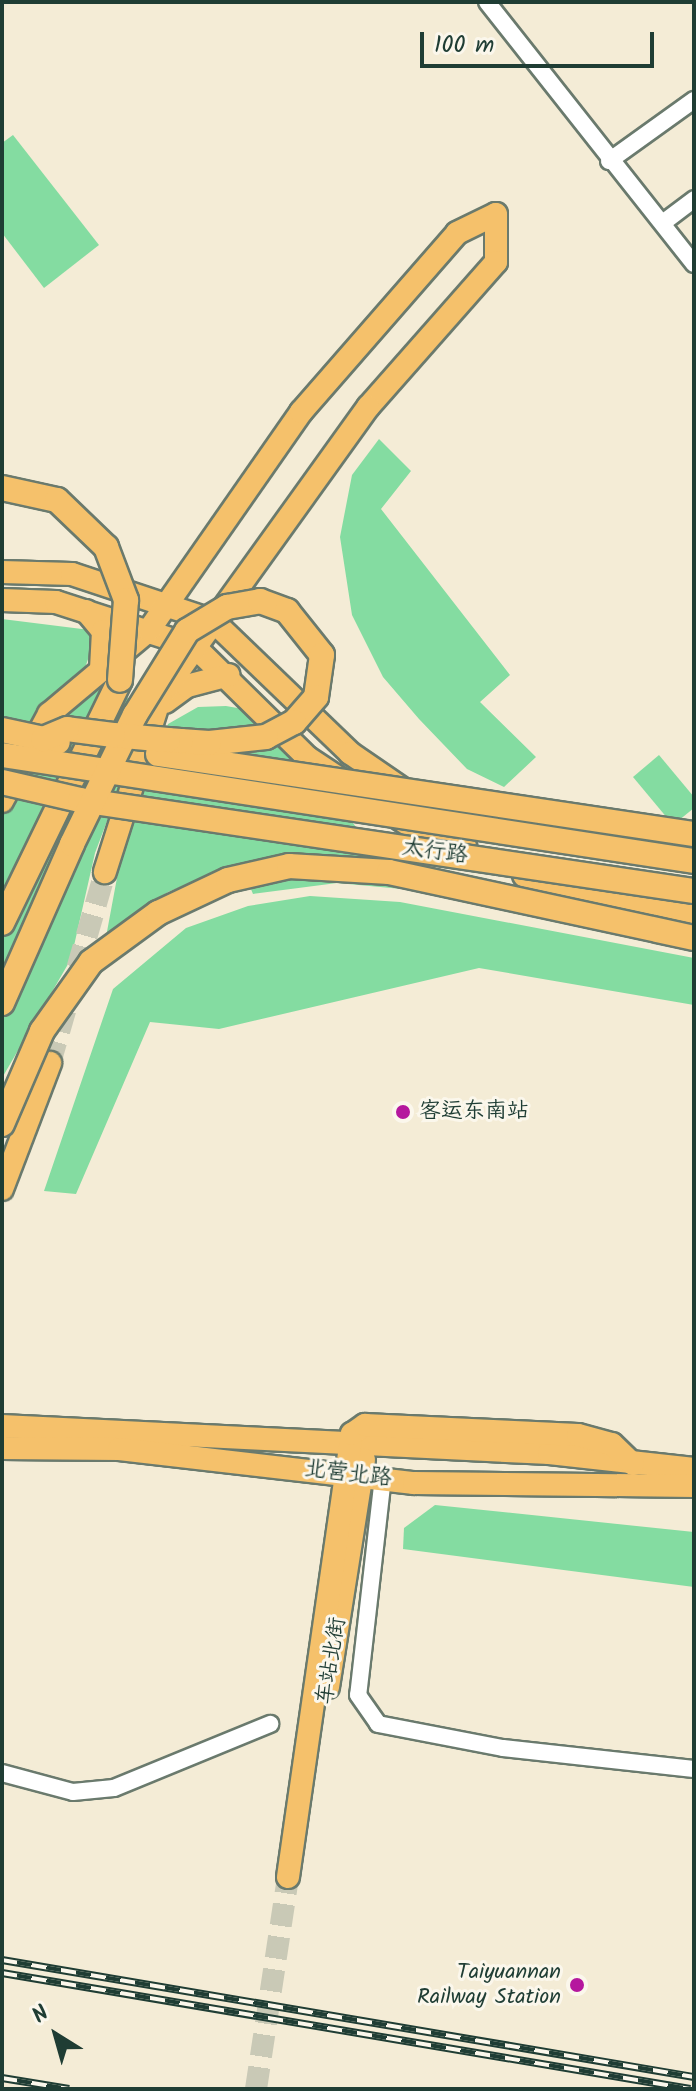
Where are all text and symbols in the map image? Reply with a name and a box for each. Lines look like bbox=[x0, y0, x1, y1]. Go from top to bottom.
scale bar bbox=[424, 16, 658, 66]
text: 100 m bbox=[434, 26, 494, 65]
street label: 太行路 bbox=[400, 834, 470, 870]
place label: 客运东南站 bbox=[419, 1099, 529, 1125]
marker: 客运东南站 bbox=[394, 1103, 412, 1121]
street label: 北营北路 bbox=[303, 1456, 393, 1492]
street label: 车站北街 bbox=[312, 1615, 352, 1707]
place label: Taiyuannan Railway Station bbox=[417, 1959, 561, 2010]
marker: Taiyuannan Railway Station bbox=[568, 1976, 586, 1994]
north arrow bbox=[16, 1995, 96, 2075]
text: N bbox=[25, 1997, 57, 2034]

